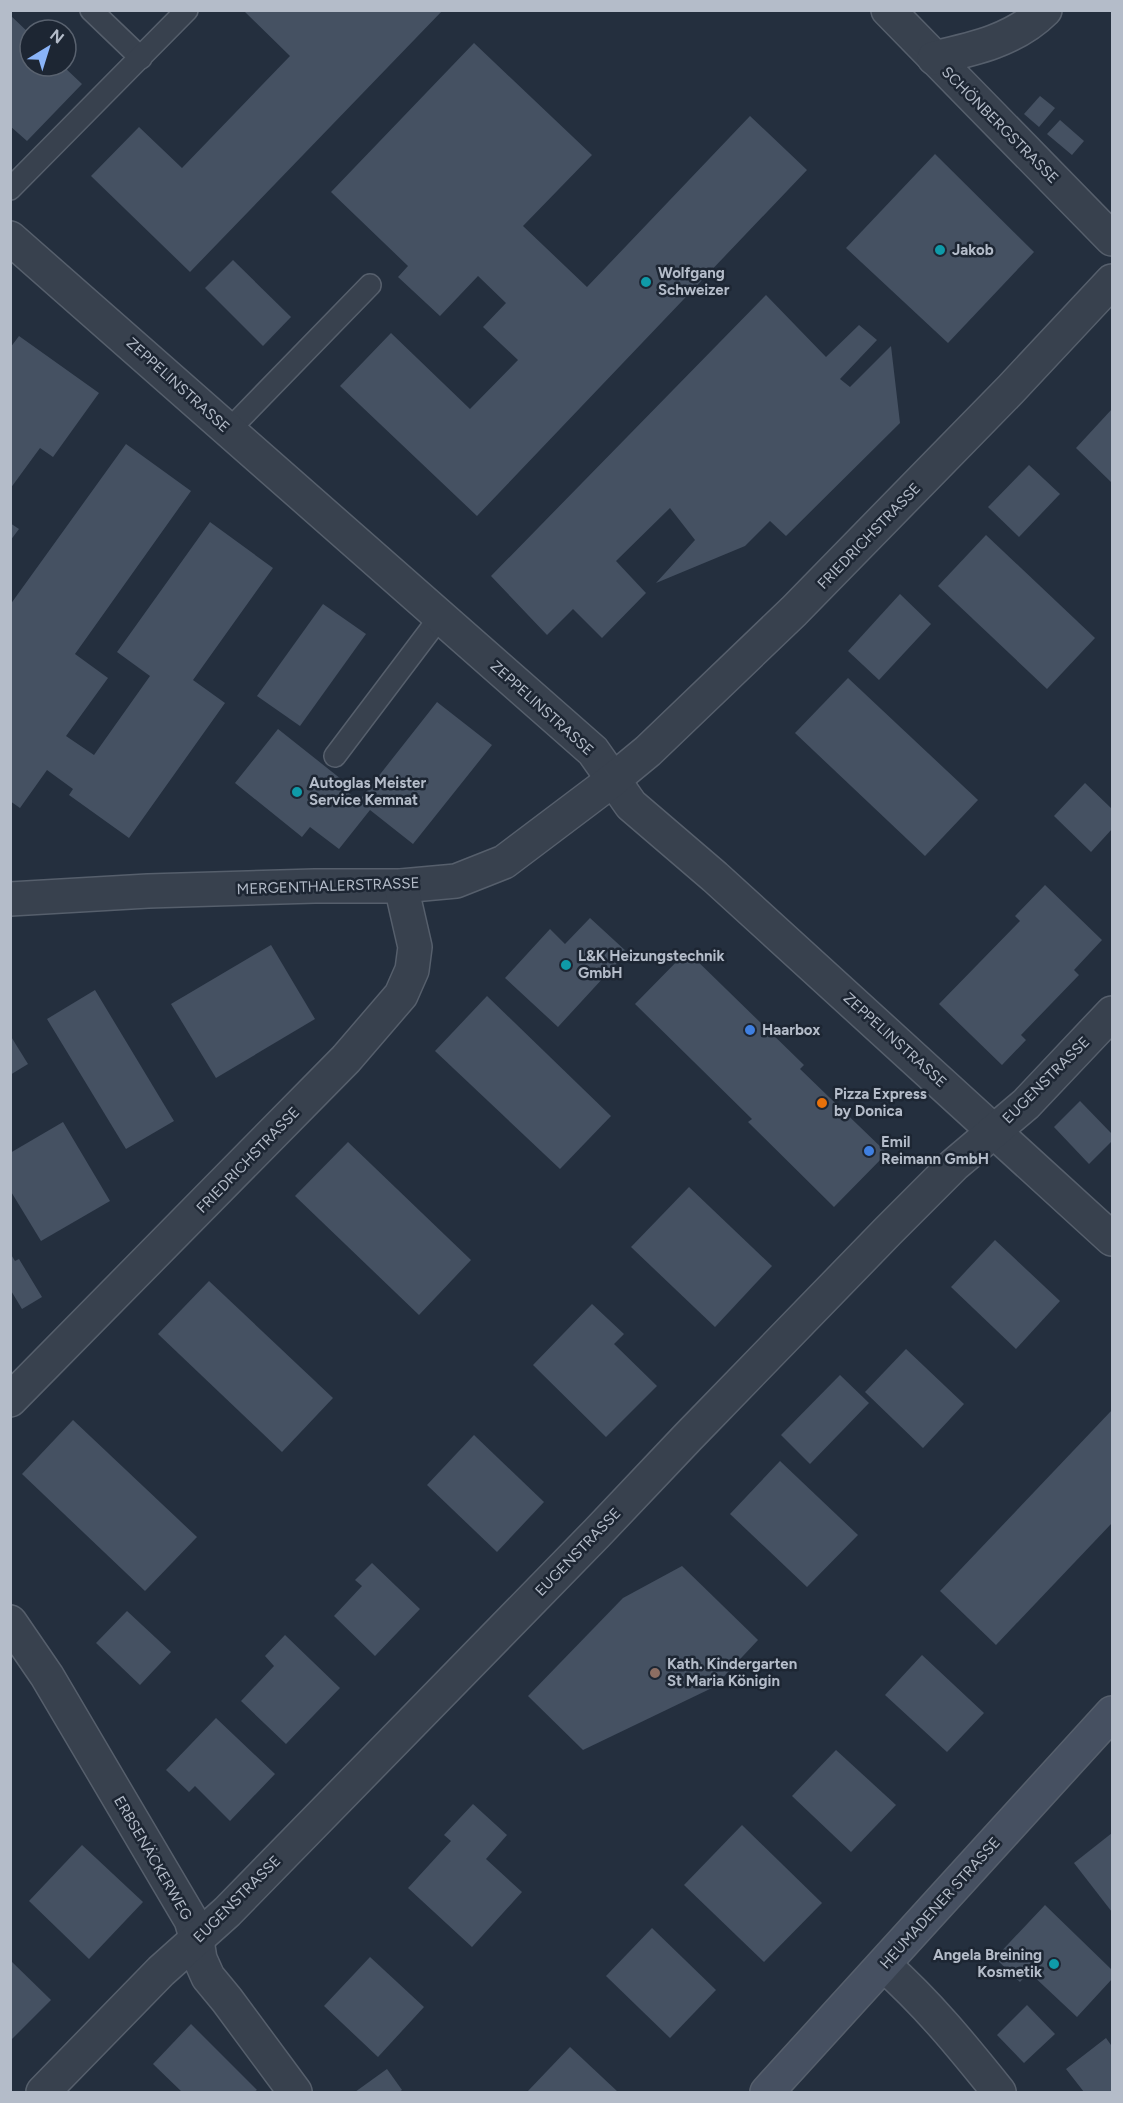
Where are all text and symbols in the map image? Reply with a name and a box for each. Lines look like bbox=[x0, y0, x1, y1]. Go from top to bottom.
north arrow bbox=[18, 18, 78, 78]
text: N bbox=[46, 25, 68, 48]
street label: SCHÖNBERGSTRASSE bbox=[938, 63, 1062, 187]
place label: Jakob bbox=[952, 241, 994, 259]
marker: Jakob bbox=[933, 243, 947, 257]
place label: Wolfgang Schweizer bbox=[658, 264, 730, 299]
marker: Wolfgang Schweizer bbox=[639, 275, 653, 289]
street label: ZEPPELINSTRASSE bbox=[123, 334, 233, 436]
street label: FRIEDRICHSTRASSE bbox=[814, 479, 924, 593]
street label: ZEPPELINSTRASSE bbox=[487, 657, 597, 759]
place label: Autoglas Meister Service Kemnat bbox=[309, 774, 426, 809]
marker: Autoglas Meister Service Kemnat bbox=[290, 785, 304, 799]
street label: MERGENTHALERSTRASSE bbox=[236, 874, 420, 898]
place label: L&K Heizungstechnik GmbH bbox=[578, 947, 724, 982]
marker: L&K Heizungstechnik GmbH bbox=[559, 958, 573, 972]
street label: ZEPPELINSTRASSE bbox=[840, 989, 950, 1091]
place label: Haarbox bbox=[762, 1021, 820, 1039]
marker: Haarbox bbox=[743, 1023, 757, 1037]
street label: EUGENSTRASSE bbox=[999, 1033, 1093, 1127]
place label: Pizza Express by Donica bbox=[834, 1085, 927, 1120]
marker: Pizza Express by Donica bbox=[815, 1096, 829, 1110]
street label: FRIEDRICHSTRASSE bbox=[193, 1103, 303, 1217]
place label: Emil Reimann GmbH bbox=[881, 1133, 989, 1168]
marker: Emil Reimann GmbH bbox=[862, 1144, 876, 1158]
street label: EUGENSTRASSE bbox=[531, 1504, 625, 1600]
place label: Kath. Kindergarten St Maria Königin bbox=[667, 1655, 797, 1690]
marker: Kath. Kindergarten St Maria Königin bbox=[648, 1666, 662, 1680]
street label: ERBSENÄCKERWEG bbox=[110, 1793, 196, 1923]
street label: HEUMADENER STRASSE bbox=[876, 1834, 1004, 1972]
street label: EUGENSTRASSE bbox=[190, 1852, 284, 1946]
place label: Angela Breining Kosmetik bbox=[933, 1946, 1042, 1981]
marker: Angela Breining Kosmetik bbox=[1047, 1957, 1061, 1971]

